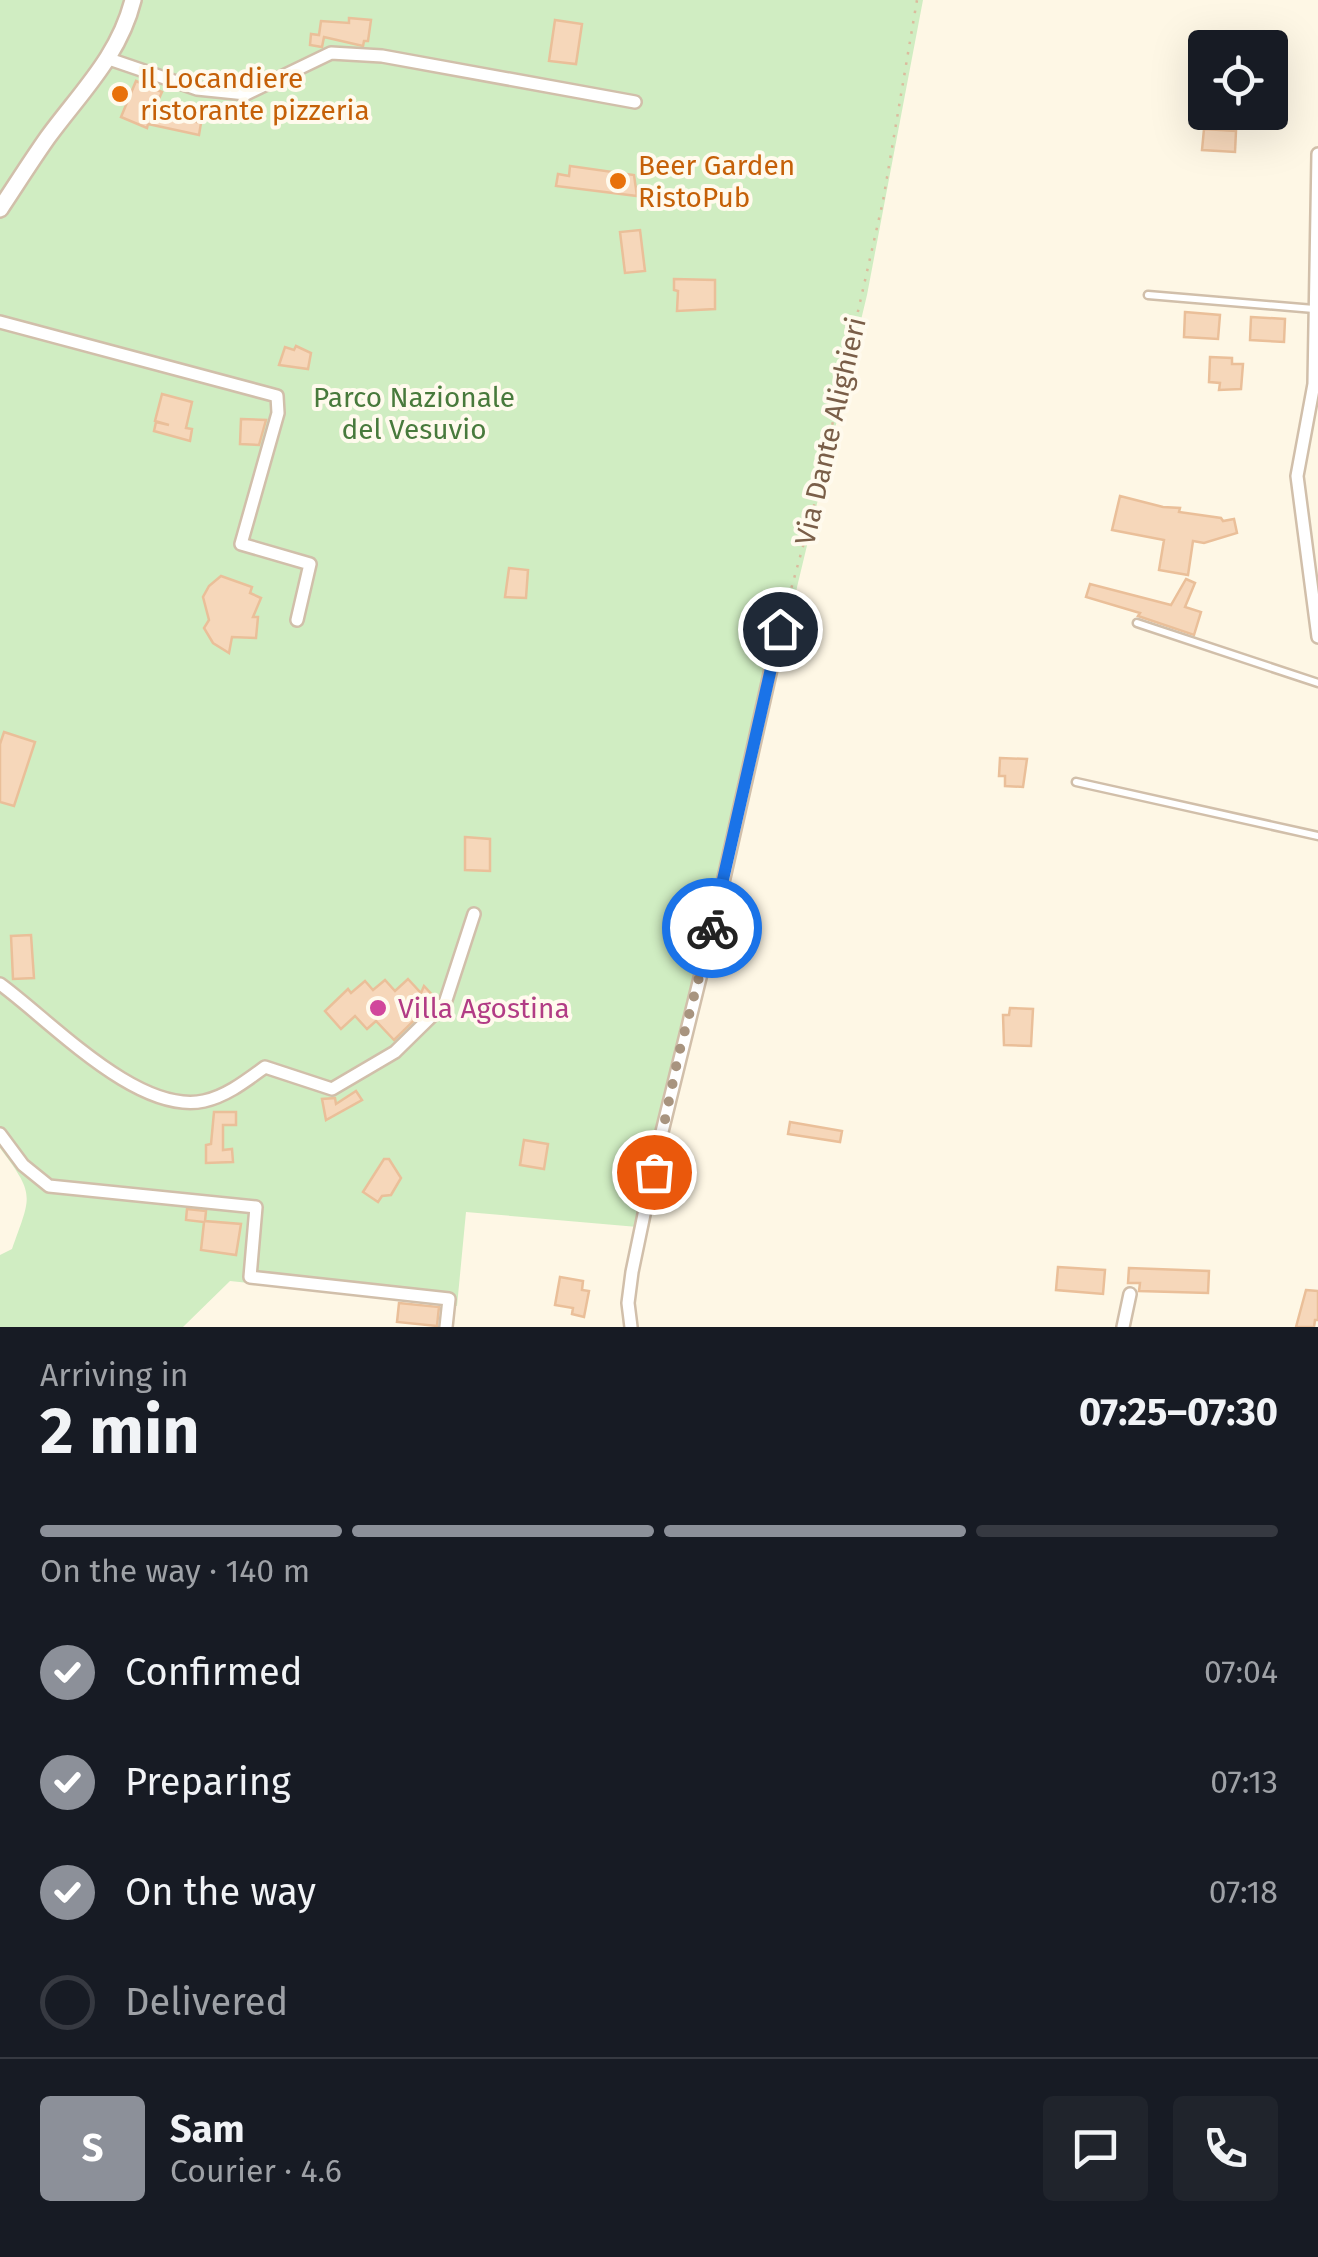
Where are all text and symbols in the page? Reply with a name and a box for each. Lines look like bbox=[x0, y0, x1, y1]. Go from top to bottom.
map controls bbox=[1188, 30, 1288, 130]
button: locate bbox=[1188, 30, 1288, 130]
place label: Il Locandiere ristorante pizzeria bbox=[140, 62, 370, 127]
marker: Il Locandiere ristorante pizzeria bbox=[109, 83, 131, 105]
place label: Beer Garden RistoPub bbox=[638, 149, 795, 214]
marker: Beer Garden RistoPub bbox=[607, 170, 629, 192]
street label: Via Dante Alighieri bbox=[788, 314, 873, 548]
park label: Parco Nazionale del Vesuvio bbox=[313, 381, 515, 446]
pin bbox=[738, 587, 823, 672]
icon: home bbox=[753, 602, 808, 657]
courier bbox=[662, 878, 762, 978]
icon: bike bbox=[685, 901, 740, 956]
place label: Villa Agostina bbox=[398, 992, 570, 1025]
marker: Villa Agostina bbox=[367, 997, 389, 1019]
pin bbox=[612, 1130, 697, 1215]
icon: bag bbox=[627, 1145, 682, 1200]
text: Arriving in bbox=[40, 1356, 188, 1394]
text: 07:25–07:30 bbox=[1079, 1389, 1278, 1435]
text: 2 min bbox=[40, 1392, 200, 1470]
text: On the way · 140 m bbox=[40, 1552, 310, 1590]
icon: check bbox=[40, 1645, 95, 1700]
text: Confirmed bbox=[125, 1649, 303, 1695]
text: 07:04 bbox=[1204, 1653, 1278, 1691]
icon: check bbox=[40, 1755, 95, 1810]
text: Preparing bbox=[125, 1759, 291, 1805]
text: 07:13 bbox=[1210, 1763, 1278, 1801]
icon: check bbox=[40, 1865, 95, 1920]
text: On the way bbox=[125, 1869, 316, 1915]
text: 07:18 bbox=[1209, 1873, 1278, 1911]
text: Delivered bbox=[125, 1979, 288, 2025]
button: chat bbox=[1043, 2096, 1148, 2201]
button: phone bbox=[1173, 2096, 1278, 2201]
text: Sam bbox=[170, 2106, 245, 2152]
text: S bbox=[82, 2125, 103, 2171]
text: Courier · 4.6 bbox=[170, 2152, 342, 2190]

